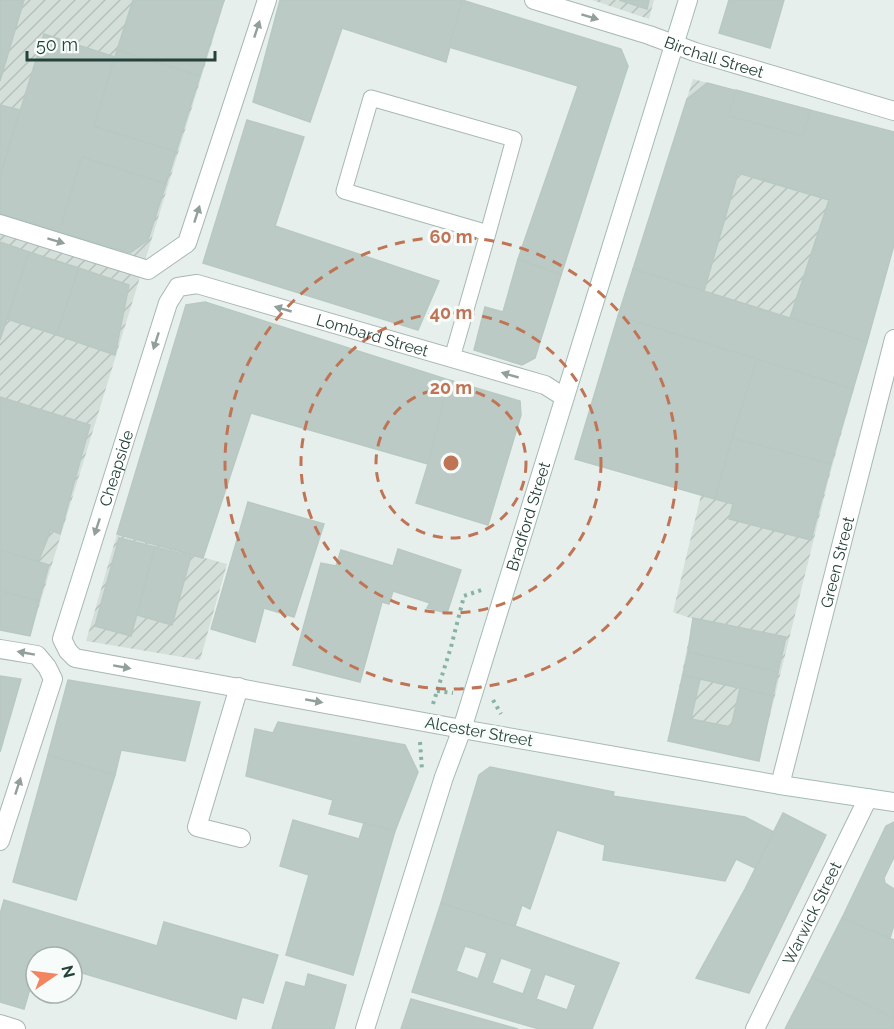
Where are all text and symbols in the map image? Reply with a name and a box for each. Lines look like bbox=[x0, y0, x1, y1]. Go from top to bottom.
one-way arrow bbox=[581, 13, 599, 22]
one-way arrow bbox=[253, 20, 262, 38]
scale bar bbox=[27, 24, 214, 62]
street label: Birchall Street bbox=[662, 33, 767, 82]
text: 50 m bbox=[36, 34, 78, 55]
one-way arrow bbox=[192, 205, 202, 223]
text: 60 m bbox=[429, 226, 473, 247]
one-way arrow bbox=[47, 237, 65, 246]
text: 40 m bbox=[430, 302, 472, 323]
one-way arrow bbox=[274, 304, 292, 313]
street label: Lombard Street bbox=[314, 310, 431, 361]
one-way arrow bbox=[151, 332, 160, 350]
one-way arrow bbox=[501, 370, 519, 379]
text: 20 m bbox=[430, 377, 472, 398]
street label: Cheapside bbox=[95, 428, 137, 509]
centre of rings bbox=[441, 453, 461, 473]
street label: Bradford Street bbox=[503, 459, 554, 573]
street label: Green Street bbox=[817, 514, 858, 610]
one-way arrow bbox=[92, 518, 101, 536]
one-way arrow bbox=[16, 649, 35, 658]
one-way arrow bbox=[113, 663, 132, 672]
one-way arrow bbox=[305, 697, 324, 706]
street label: Alcester Street bbox=[423, 713, 535, 750]
one-way arrow bbox=[14, 777, 23, 795]
street label: Warwick Street bbox=[779, 858, 846, 968]
north arrow bbox=[24, 945, 84, 1005]
text: N bbox=[57, 963, 79, 980]

